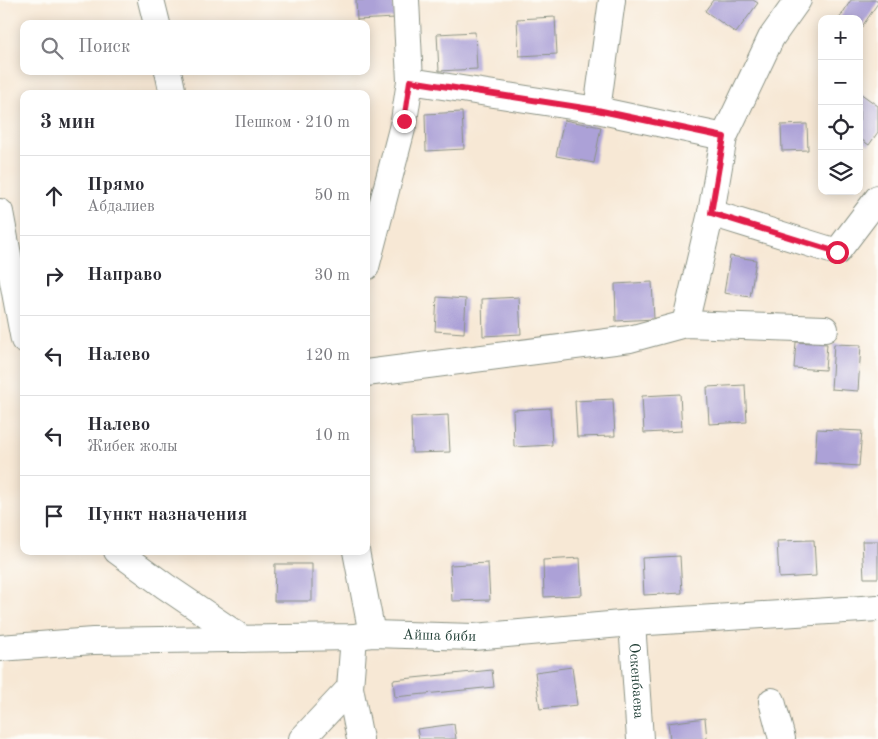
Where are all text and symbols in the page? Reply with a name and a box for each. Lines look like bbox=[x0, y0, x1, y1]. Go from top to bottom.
map controls bbox=[818, 15, 863, 195]
button: + bbox=[818, 15, 863, 60]
search box bbox=[20, 20, 370, 75]
icon: search bbox=[38, 34, 66, 62]
text: Поиск bbox=[78, 38, 130, 57]
button: − bbox=[818, 60, 863, 105]
button: locate bbox=[818, 105, 863, 150]
route end bbox=[393, 110, 416, 133]
text: 3 мин bbox=[40, 112, 95, 133]
text: Пешком · 210 m bbox=[234, 115, 350, 131]
button: layers bbox=[818, 150, 863, 195]
text: Прямо bbox=[87, 176, 145, 195]
icon: ahead bbox=[40, 182, 68, 210]
text: 50 m bbox=[314, 188, 350, 204]
text: Абдалиев bbox=[87, 199, 155, 215]
route start bbox=[826, 241, 849, 264]
icon: right bbox=[40, 262, 68, 290]
text: Направо bbox=[87, 266, 162, 285]
text: 30 m bbox=[314, 268, 350, 284]
icon: left bbox=[40, 342, 68, 370]
text: Налево bbox=[87, 346, 150, 365]
text: 120 m bbox=[305, 348, 350, 364]
text: Налево bbox=[87, 416, 150, 435]
icon: left bbox=[40, 422, 68, 450]
text: 10 m bbox=[314, 428, 350, 444]
text: Жибек жолы bbox=[87, 439, 178, 455]
icon: arrive bbox=[40, 502, 68, 530]
text: Пункт назначения bbox=[87, 506, 247, 525]
street label: Айша биби bbox=[402, 627, 476, 645]
street label: Оскенбаева bbox=[626, 642, 646, 720]

